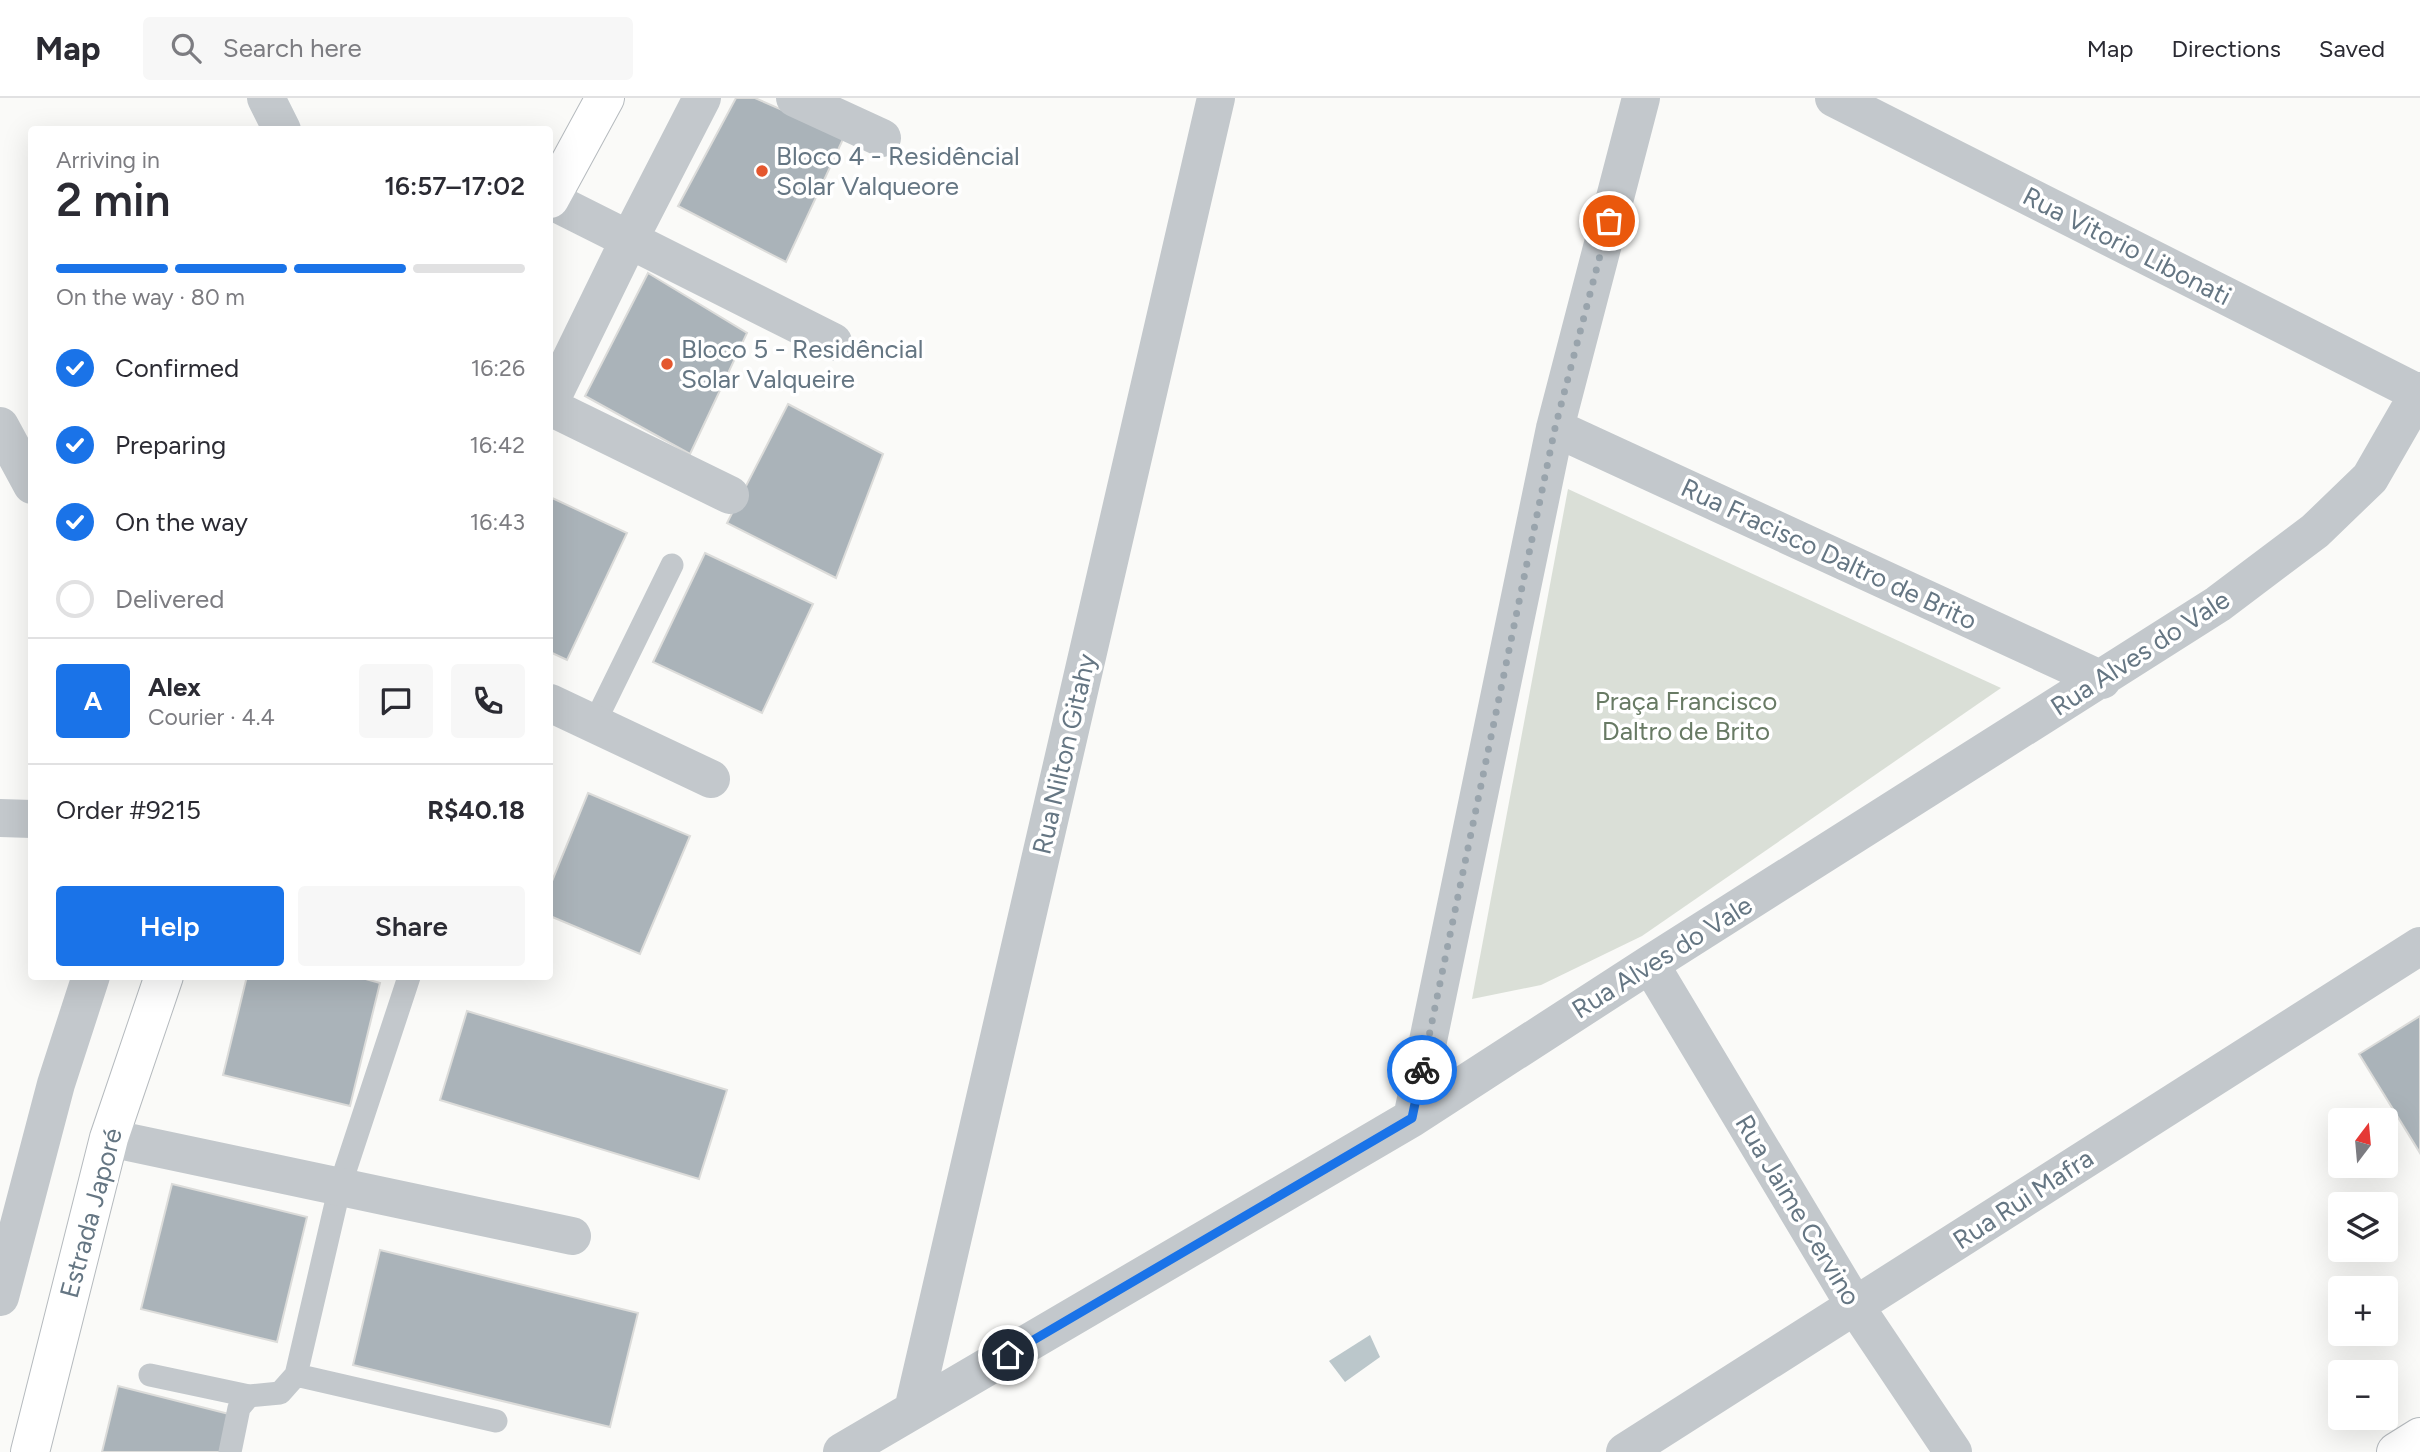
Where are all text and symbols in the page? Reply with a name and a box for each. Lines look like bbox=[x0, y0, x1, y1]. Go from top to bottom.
search box bbox=[143, 17, 633, 80]
text: Map bbox=[35, 29, 101, 68]
icon: search bbox=[167, 29, 205, 67]
text: Search here bbox=[223, 32, 362, 64]
text: Map bbox=[2087, 34, 2133, 63]
text: Directions bbox=[2171, 34, 2281, 63]
text: Saved bbox=[2319, 34, 2385, 63]
place label: Bloco 4 - Residêncial Solar Valqueore bbox=[776, 140, 1020, 202]
text: Arriving in bbox=[56, 146, 160, 174]
marker: Bloco 4 - Residêncial Solar Valqueore bbox=[754, 163, 770, 179]
text: 16:57–17:02 bbox=[384, 170, 525, 202]
text: 2 min bbox=[56, 172, 171, 228]
street label: Rua Vitorio Libonati bbox=[2018, 180, 2236, 312]
pin bbox=[1579, 191, 1639, 251]
icon: bag bbox=[1590, 202, 1628, 240]
text: On the way · 80 m bbox=[56, 283, 245, 311]
place label: Bloco 5 - Residêncial Solar Valqueire bbox=[681, 333, 924, 395]
icon: check bbox=[56, 349, 94, 387]
text: Confirmed bbox=[115, 352, 239, 384]
text: 16:26 bbox=[471, 354, 525, 382]
marker: Bloco 5 - Residêncial Solar Valqueire bbox=[659, 356, 675, 372]
icon: check bbox=[56, 426, 94, 464]
text: Preparing bbox=[115, 429, 226, 461]
text: 16:42 bbox=[470, 431, 525, 459]
street label: Rua Fracisco Daltro de Brito bbox=[1676, 471, 1982, 637]
icon: check bbox=[56, 503, 94, 541]
text: On the way bbox=[115, 506, 248, 538]
text: 16:43 bbox=[470, 508, 525, 536]
text: Delivered bbox=[115, 583, 224, 615]
street label: Rua Alves do Vale bbox=[2045, 583, 2235, 723]
street label: Rua Nilton Gitahy bbox=[1025, 650, 1103, 857]
button: chat bbox=[359, 664, 433, 738]
button: phone bbox=[451, 664, 525, 738]
text: Alex bbox=[148, 671, 201, 703]
text: A bbox=[84, 685, 102, 717]
park label: Praça Francisco Daltro de Brito bbox=[1595, 685, 1777, 747]
text: Courier · 4.4 bbox=[148, 703, 275, 731]
text: Order #9215 bbox=[56, 794, 201, 826]
text: R$40.18 bbox=[427, 794, 525, 826]
button: Help bbox=[56, 886, 284, 966]
button: Share bbox=[298, 886, 525, 966]
street label: Rua Alves do Vale bbox=[1566, 889, 1758, 1025]
courier bbox=[1387, 1035, 1457, 1105]
icon: bike bbox=[1403, 1051, 1441, 1089]
north arrow bbox=[2328, 1108, 2398, 1178]
map controls bbox=[2328, 1108, 2398, 1430]
street label: Rua Jaime Cervino bbox=[1728, 1109, 1868, 1311]
street label: Estrada Japoré bbox=[53, 1125, 129, 1301]
street label: Rua Rui Mafra bbox=[1947, 1142, 2099, 1256]
button: layers bbox=[2328, 1192, 2398, 1262]
button: + bbox=[2328, 1276, 2398, 1346]
pin bbox=[978, 1325, 1038, 1385]
icon: home bbox=[989, 1336, 1027, 1374]
button: − bbox=[2328, 1360, 2398, 1430]

